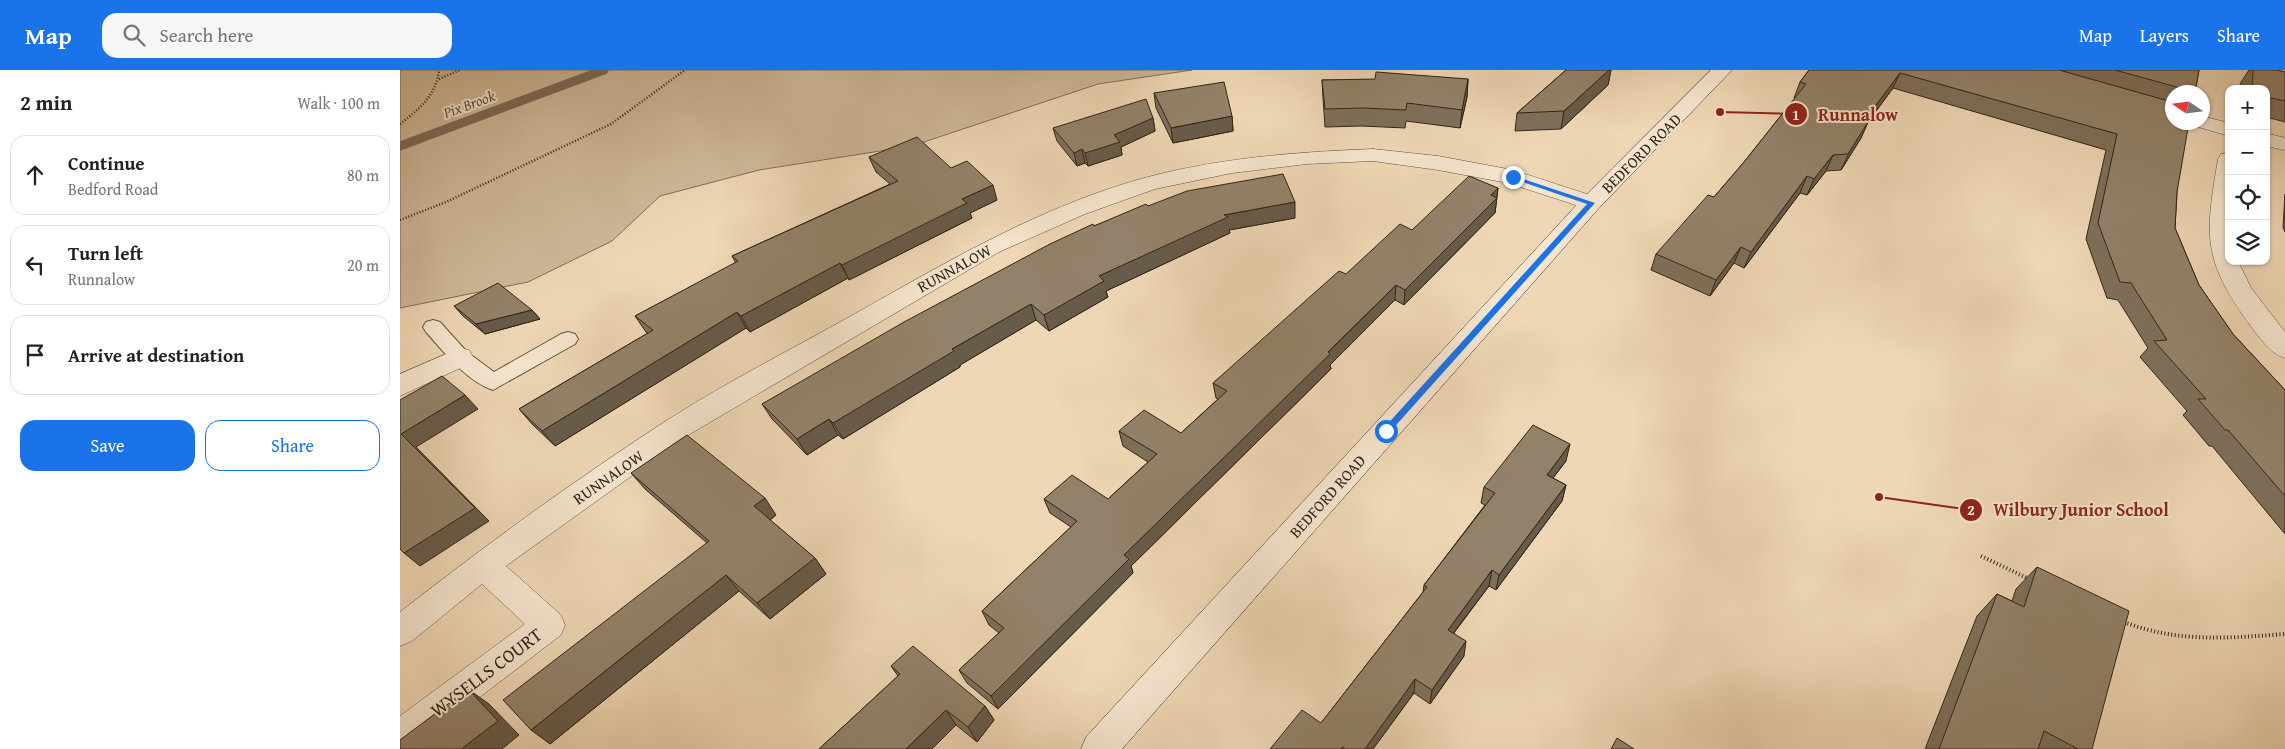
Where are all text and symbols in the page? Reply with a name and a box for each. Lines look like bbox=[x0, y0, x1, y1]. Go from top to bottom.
search box bbox=[102, 13, 452, 58]
text: Map bbox=[25, 18, 72, 53]
icon: search bbox=[120, 21, 148, 49]
text: Search here bbox=[160, 21, 253, 49]
text: Map bbox=[2079, 22, 2112, 49]
text: Layers bbox=[2140, 22, 2189, 49]
text: Share bbox=[2217, 22, 2260, 49]
water label: Pix Brook bbox=[439, 85, 498, 123]
north arrow bbox=[2165, 85, 2210, 130]
map controls bbox=[2225, 85, 2270, 265]
button: + bbox=[2225, 85, 2270, 130]
text: 2 min bbox=[20, 87, 72, 118]
text: Walk · 100 m bbox=[297, 91, 380, 115]
callout: Runnalow bbox=[1784, 98, 1908, 131]
text: Runnalow bbox=[1818, 101, 1898, 128]
text: 1 bbox=[1792, 104, 1800, 125]
street label: BEDFORD ROAD bbox=[1595, 107, 1687, 199]
button: − bbox=[2225, 130, 2270, 175]
text: Continue bbox=[68, 149, 145, 177]
icon: ahead bbox=[21, 161, 49, 189]
text: 80 m bbox=[347, 163, 379, 187]
route end bbox=[1502, 166, 1525, 189]
button: locate bbox=[2225, 175, 2270, 220]
text: Bedford Road bbox=[68, 177, 158, 201]
button: layers bbox=[2225, 220, 2270, 265]
street label: RUNNALOW bbox=[913, 238, 996, 298]
text: Turn left bbox=[68, 239, 143, 267]
icon: left bbox=[21, 251, 49, 279]
text: 20 m bbox=[347, 253, 379, 277]
text: Runnalow bbox=[68, 267, 135, 291]
icon: arrive bbox=[21, 341, 49, 369]
text: Arrive at destination bbox=[68, 341, 244, 369]
button: Save bbox=[20, 420, 195, 471]
button: Share bbox=[205, 420, 380, 471]
route start bbox=[1375, 420, 1398, 443]
street label: RUNNALOW bbox=[568, 444, 649, 510]
street label: BEDFORD ROAD bbox=[1283, 449, 1371, 543]
callout: Wilbury Junior School bbox=[1959, 493, 2179, 526]
text: Wilbury Junior School bbox=[1993, 496, 2169, 523]
text: 2 bbox=[1967, 499, 1975, 520]
street label: WYSELLS COURT bbox=[424, 620, 548, 723]

